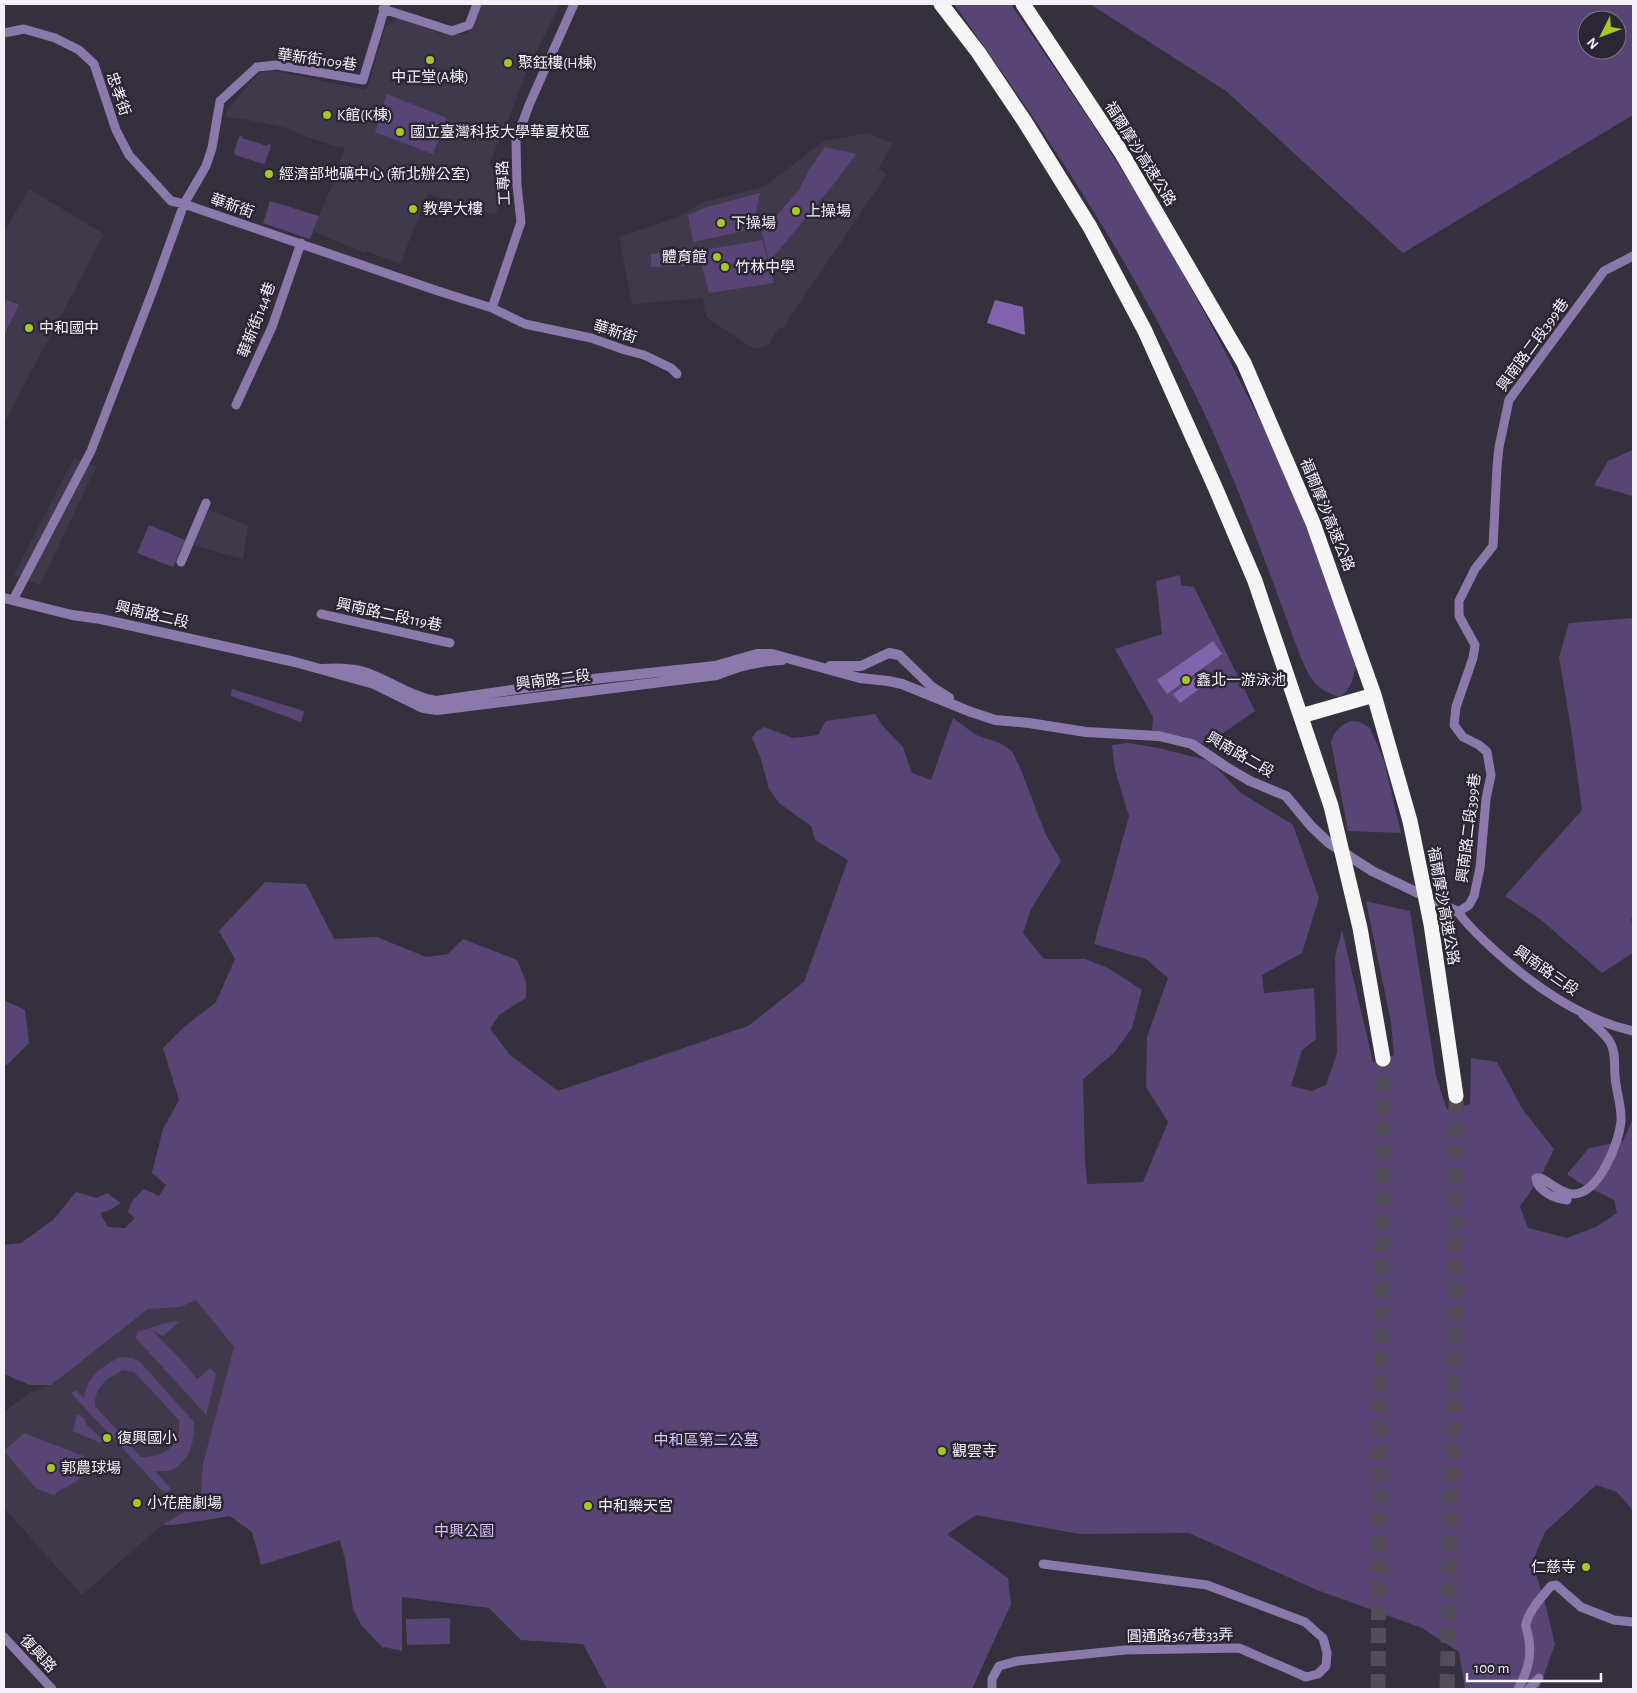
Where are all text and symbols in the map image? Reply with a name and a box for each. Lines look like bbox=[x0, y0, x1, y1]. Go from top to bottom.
north arrow bbox=[1577, 10, 1627, 60]
text: N bbox=[1585, 35, 1602, 51]
street label: 華新街109巷 bbox=[276, 46, 358, 73]
marker: 中正堂(A棟) bbox=[424, 54, 436, 66]
place label: 聚鈺樓(H棟) bbox=[518, 54, 597, 71]
marker: 聚鈺樓(H棟) bbox=[502, 57, 514, 69]
place label: 中正堂(A棟) bbox=[391, 68, 469, 85]
street label: 忠孝街 bbox=[104, 70, 133, 118]
street label: 福爾摩沙高速公路 bbox=[1102, 98, 1180, 209]
place label: K館(K棟) bbox=[337, 106, 392, 123]
marker: K館(K棟) bbox=[321, 109, 333, 121]
place label: 國立臺灣科技大學華夏校區 bbox=[410, 123, 590, 140]
marker: 國立臺灣科技大學華夏校區 bbox=[394, 126, 406, 138]
street label: 工專路 bbox=[494, 160, 513, 206]
place label: 經濟部地礦中心 (新北辦公室) bbox=[279, 165, 470, 182]
marker: 經濟部地礦中心 (新北辦公室) bbox=[263, 168, 275, 180]
street label: 華新街 bbox=[208, 191, 256, 220]
place label: 教學大樓 bbox=[423, 201, 483, 217]
marker: 教學大樓 bbox=[407, 203, 419, 215]
place label: 上操場 bbox=[806, 203, 851, 219]
marker: 上操場 bbox=[790, 205, 802, 217]
place label: 下操場 bbox=[731, 215, 776, 231]
marker: 下操場 bbox=[715, 217, 727, 229]
place label: 體育館 bbox=[662, 249, 707, 265]
marker: 體育館 bbox=[711, 251, 723, 263]
place label: 竹林中學 bbox=[735, 259, 795, 275]
marker: 竹林中學 bbox=[719, 261, 731, 273]
street label: 華新街144巷 bbox=[235, 280, 278, 360]
street label: 興南路二段399巷 bbox=[1494, 295, 1571, 394]
street label: 華新街 bbox=[591, 317, 639, 346]
place label: 中和國中 bbox=[39, 320, 99, 336]
marker: 中和國中 bbox=[23, 322, 35, 334]
street label: 福爾摩沙高速公路 bbox=[1298, 456, 1358, 573]
street label: 興南路二段119巷 bbox=[335, 596, 443, 633]
street label: 興南路二段 bbox=[114, 598, 190, 631]
street label: 興南路二段 bbox=[515, 667, 591, 692]
place label: 鑫北一游泳池 bbox=[1196, 671, 1286, 688]
marker: 鑫北一游泳池 bbox=[1180, 674, 1192, 686]
street label: 興南路二段 bbox=[1204, 729, 1277, 780]
street label: 興南路二段399巷 bbox=[1454, 772, 1483, 884]
street label: 福爾摩沙高速公路 bbox=[1425, 845, 1463, 966]
street label: 興南路三段 bbox=[1511, 943, 1582, 999]
place label: 復興國小 bbox=[117, 1430, 177, 1446]
marker: 復興國小 bbox=[101, 1432, 113, 1444]
park label: 中和區第二公墓 bbox=[653, 1432, 759, 1448]
place label: 觀雲寺 bbox=[952, 1443, 997, 1459]
marker: 觀雲寺 bbox=[936, 1445, 948, 1457]
place label: 郭農球場 bbox=[61, 1460, 121, 1476]
marker: 郭農球場 bbox=[45, 1462, 57, 1474]
place label: 小花鹿劇場 bbox=[147, 1495, 222, 1511]
marker: 小花鹿劇場 bbox=[131, 1497, 143, 1509]
place label: 中和樂天宮 bbox=[598, 1498, 673, 1514]
marker: 中和樂天宮 bbox=[582, 1500, 594, 1512]
park label: 中興公園 bbox=[434, 1523, 494, 1539]
place label: 仁慈寺 bbox=[1531, 1559, 1576, 1575]
marker: 仁慈寺 bbox=[1580, 1561, 1592, 1573]
street label: 圓通路367巷33弄 bbox=[1126, 1627, 1234, 1644]
street label: 復興路 bbox=[17, 1632, 60, 1676]
scale bar bbox=[1467, 1650, 1601, 1682]
text: 100 m bbox=[1474, 1661, 1509, 1676]

